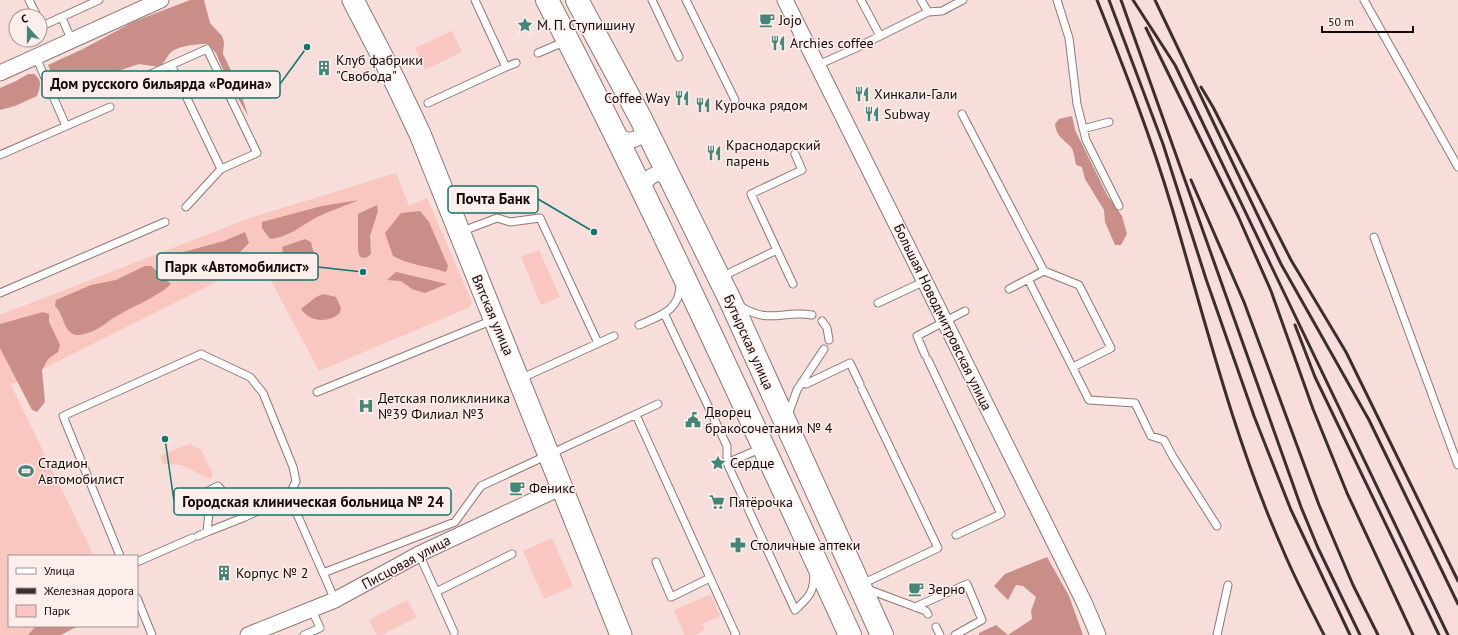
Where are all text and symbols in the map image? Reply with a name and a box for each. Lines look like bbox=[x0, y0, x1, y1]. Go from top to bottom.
north arrow bbox=[8, 8, 48, 48]
scale bar bbox=[1322, 8, 1413, 34]
text: С bbox=[19, 11, 30, 26]
cafe icon: Jojo bbox=[758, 11, 776, 29]
place label: Jojo bbox=[778, 11, 802, 29]
text: 50 m bbox=[1328, 14, 1354, 29]
place icon: М. П. Ступишину bbox=[516, 16, 534, 34]
place label: М. П. Ступишину bbox=[537, 16, 635, 34]
restaurant icon: Archies coffee bbox=[769, 34, 787, 52]
place label: Archies coffee bbox=[790, 34, 874, 52]
place label: Клуб фабрики "Свобода" bbox=[336, 51, 423, 85]
building icon: Клуб фабрики "Свобода" bbox=[315, 59, 333, 77]
callout: Дом русского бильярда «Родина» bbox=[42, 71, 280, 98]
text: Дом русского бильярда «Родина» bbox=[50, 74, 272, 93]
restaurant icon: Хинкали-Гали bbox=[853, 85, 871, 103]
place label: Хинкали-Гали bbox=[874, 85, 958, 103]
place label: Coffee Way bbox=[604, 89, 670, 107]
restaurant icon: Coffee Way bbox=[673, 89, 691, 107]
restaurant icon: Курочка рядом bbox=[694, 96, 712, 114]
place label: Курочка рядом bbox=[715, 96, 808, 114]
restaurant icon: Subway bbox=[863, 105, 881, 123]
place label: Subway bbox=[884, 105, 931, 123]
place label: Краснодарский парень bbox=[726, 136, 821, 170]
restaurant icon: Краснодарский парень bbox=[705, 144, 723, 162]
callout: Почта Банк bbox=[448, 186, 538, 213]
text: Почта Банк bbox=[456, 189, 531, 208]
street label: Большая Новодмитровская улица bbox=[890, 221, 996, 413]
callout: Парк «Автомобилист» bbox=[157, 253, 318, 280]
text: Парк «Автомобилист» bbox=[165, 257, 309, 276]
street label: Вятская улица bbox=[468, 272, 518, 358]
street label: Бутырская улица bbox=[720, 291, 778, 393]
place label: Детская поликлиника №39 Филиал №3 bbox=[378, 389, 510, 423]
hospital icon: Детская поликлиника №39 Филиал №3 bbox=[357, 397, 375, 415]
place label: Дворец бракосочетания № 4 bbox=[705, 403, 833, 437]
public building icon: Дворец бракосочетания № 4 bbox=[684, 411, 702, 429]
place label: Стадион Автомобилист bbox=[38, 454, 124, 488]
place icon: Сердце bbox=[709, 454, 727, 472]
place label: Сердце bbox=[730, 454, 774, 472]
sports icon: Стадион Автомобилист bbox=[17, 462, 35, 480]
cafe icon: Феникс bbox=[508, 479, 526, 497]
place label: Феникс bbox=[529, 479, 575, 497]
callout: Городская клиническая больница № 24 bbox=[174, 488, 451, 515]
text: Городская клиническая больница № 24 bbox=[182, 492, 444, 511]
supermarket icon: Пятёрочка bbox=[708, 493, 726, 511]
place label: Пятёрочка bbox=[729, 493, 793, 511]
street label: Писцовая улица bbox=[358, 531, 454, 593]
pharmacy icon: Столичные аптеки bbox=[729, 536, 747, 554]
place label: Столичные аптеки bbox=[750, 536, 860, 554]
legend bbox=[8, 555, 138, 627]
text: Улица bbox=[44, 563, 75, 578]
building icon: Корпус № 2 bbox=[215, 564, 233, 582]
place label: Корпус № 2 bbox=[236, 564, 308, 582]
cafe icon: Зерно bbox=[907, 580, 925, 598]
place label: Зерно bbox=[928, 580, 965, 598]
text: Железная дорога bbox=[43, 583, 134, 598]
text: Парк bbox=[44, 603, 70, 618]

